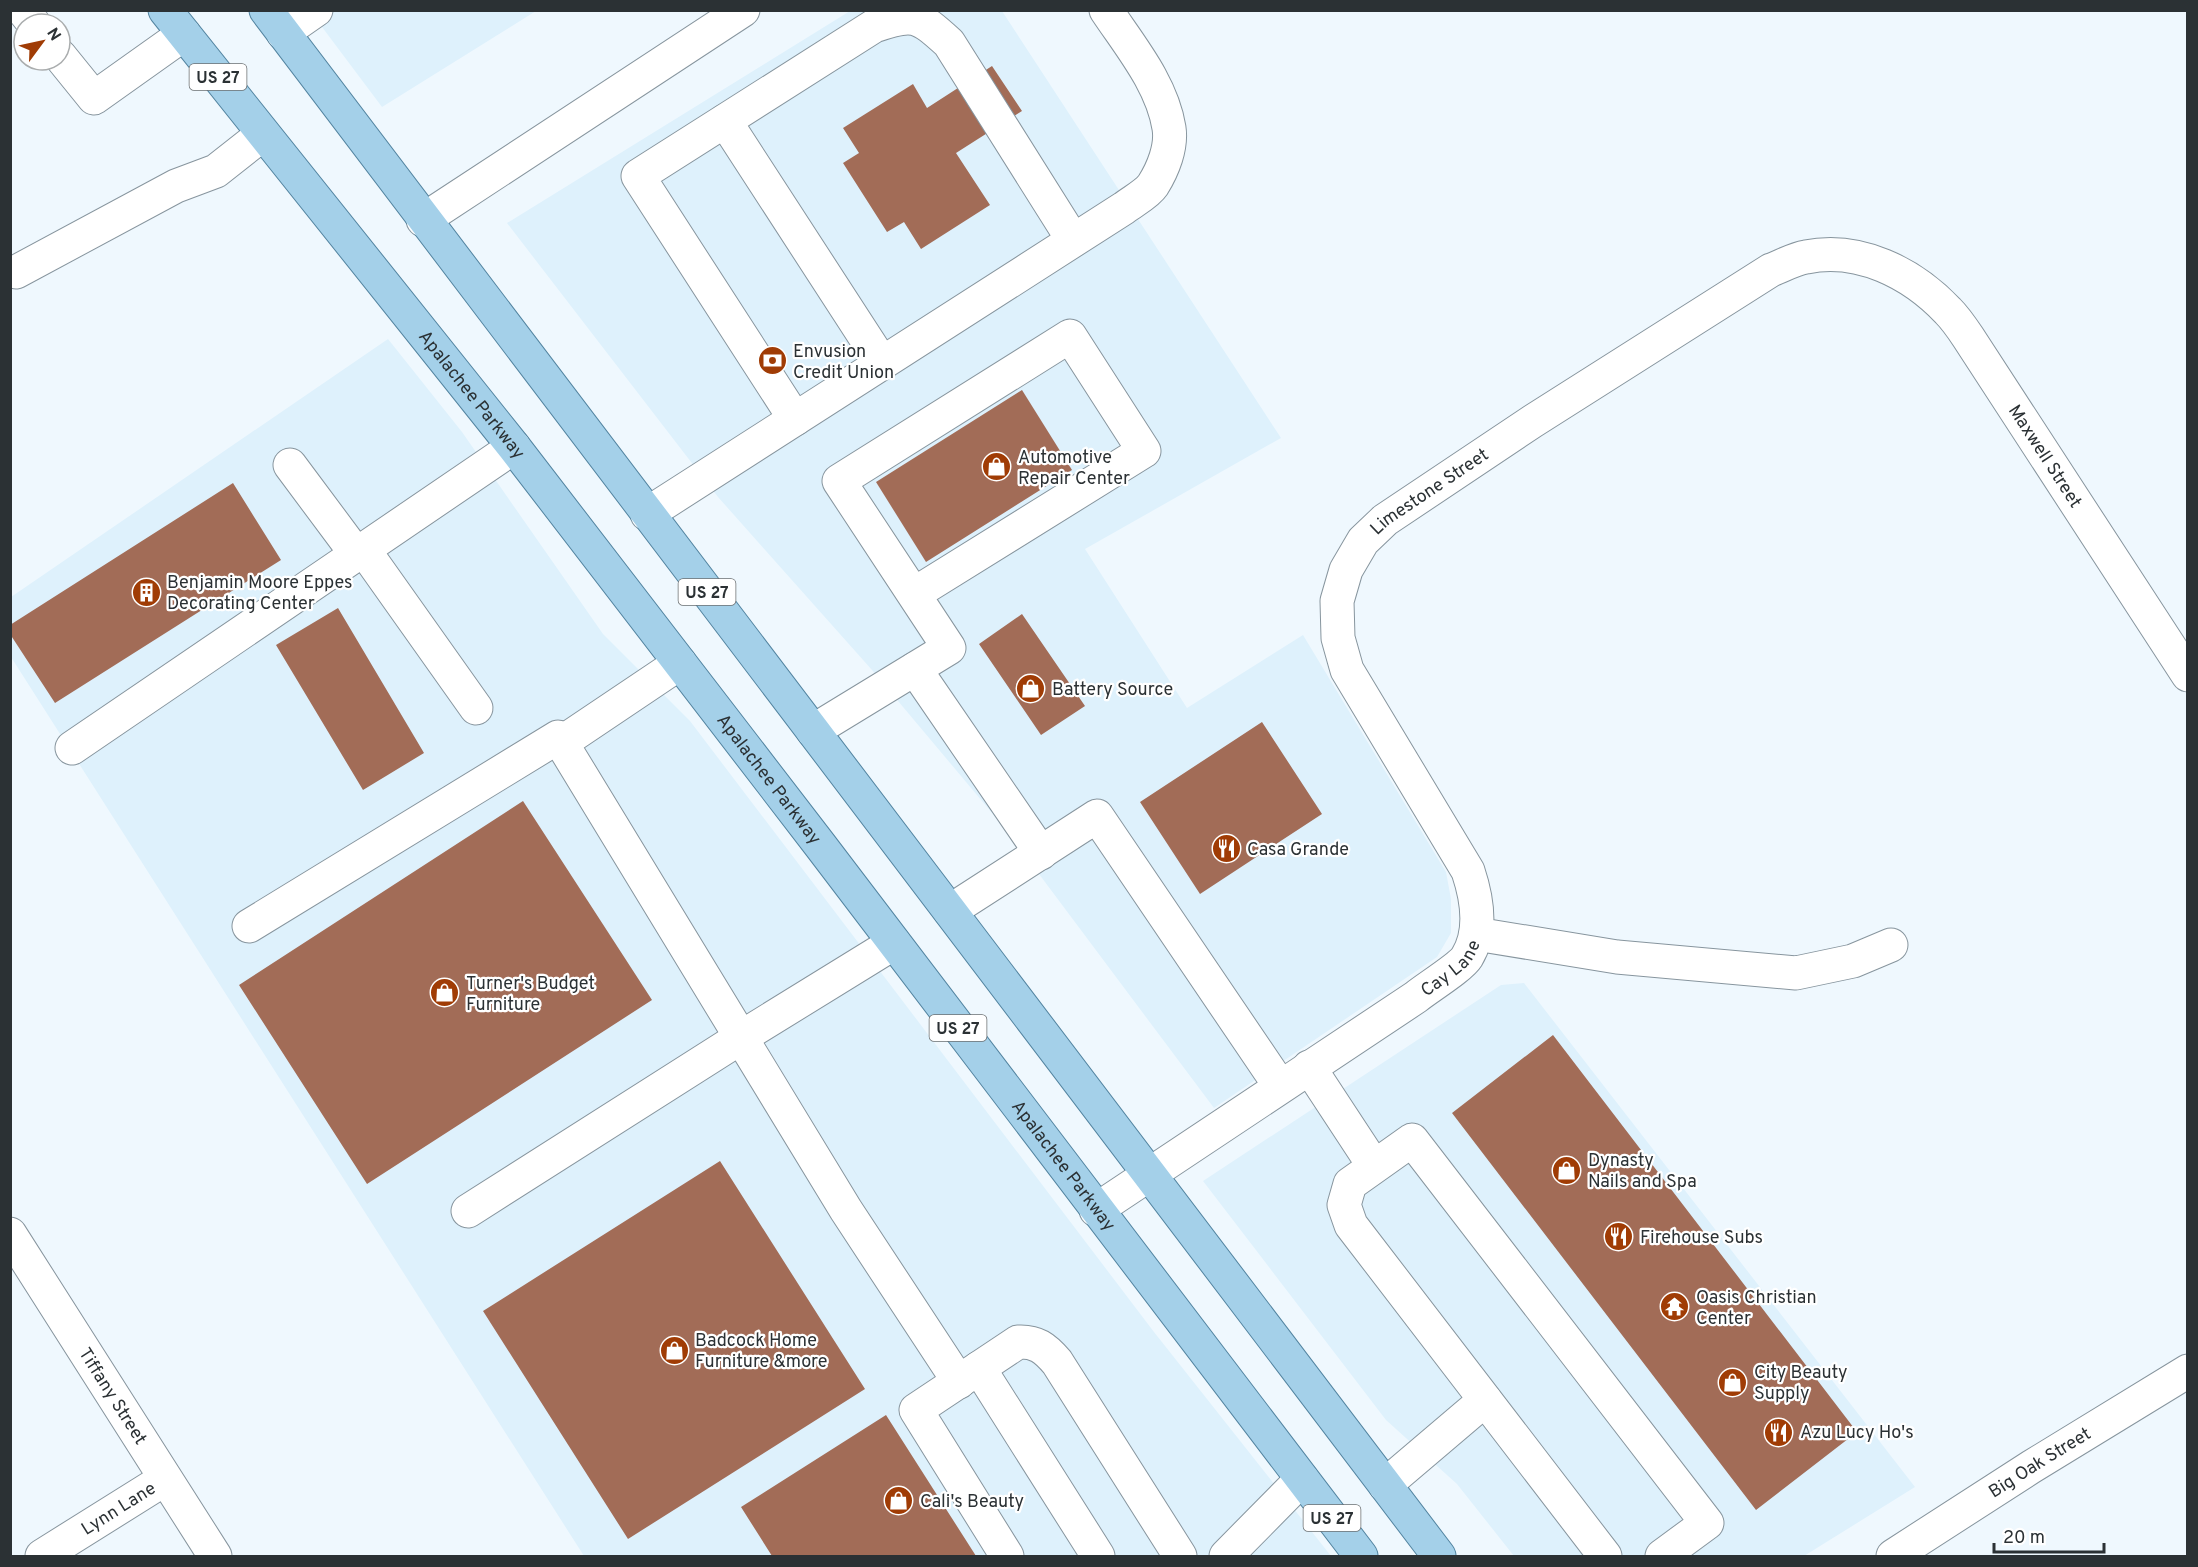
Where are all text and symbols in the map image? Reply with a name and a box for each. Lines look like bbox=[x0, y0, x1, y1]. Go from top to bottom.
north arrow bbox=[12, 12, 72, 72]
text: N bbox=[41, 25, 64, 45]
road number: US 27 bbox=[190, 64, 246, 90]
street label: Apalachee Parkway bbox=[412, 326, 529, 464]
place label: Envusion Credit Union bbox=[793, 341, 894, 385]
bank icon: Envusion Credit Union bbox=[756, 345, 788, 377]
street label: Maxwell Street bbox=[2002, 401, 2086, 513]
street label: Limestone Street bbox=[1366, 444, 1494, 541]
place label: Automotive Repair Center bbox=[1018, 447, 1130, 491]
shop icon: Automotive Repair Center bbox=[981, 451, 1013, 483]
place label: Benjamin Moore Eppes Decorating Center bbox=[167, 572, 352, 616]
building icon: Benjamin Moore Eppes Decorating Center bbox=[130, 576, 162, 608]
road number: US 27 bbox=[678, 579, 736, 605]
shop icon: Battery Source bbox=[1015, 673, 1047, 705]
place label: Battery Source bbox=[1052, 679, 1173, 702]
street label: Apalachee Parkway bbox=[711, 710, 825, 850]
restaurant icon: Casa Grande bbox=[1210, 833, 1242, 865]
place label: Casa Grande bbox=[1247, 839, 1349, 862]
street label: Cay Lane bbox=[1417, 937, 1487, 1003]
place label: Turner's Budget Furniture bbox=[466, 973, 595, 1017]
shop icon: Turner's Budget Furniture bbox=[429, 977, 461, 1009]
road number: US 27 bbox=[930, 1015, 986, 1041]
street label: Apalachee Parkway bbox=[1006, 1096, 1120, 1236]
place label: Dynasty Nails and Spa bbox=[1588, 1150, 1697, 1194]
shop icon: Dynasty Nails and Spa bbox=[1551, 1154, 1583, 1186]
restaurant icon: Firehouse Subs bbox=[1603, 1221, 1635, 1253]
place label: Firehouse Subs bbox=[1640, 1227, 1763, 1250]
place label: Oasis Christian Center bbox=[1696, 1287, 1817, 1331]
temple icon: Oasis Christian Center bbox=[1659, 1291, 1691, 1323]
place label: Badcock Home Furniture &more bbox=[695, 1330, 827, 1374]
shop icon: Badcock Home Furniture &more bbox=[658, 1334, 690, 1366]
street label: Tiffany Street bbox=[72, 1344, 151, 1450]
place label: City Beauty Supply bbox=[1754, 1362, 1848, 1406]
shop icon: City Beauty Supply bbox=[1717, 1366, 1749, 1398]
restaurant icon: Azu Lucy Ho's bbox=[1763, 1416, 1795, 1448]
place label: Azu Lucy Ho's bbox=[1800, 1422, 1914, 1445]
street label: Big Oak Street bbox=[1985, 1423, 2096, 1504]
street label: Lynn Lane bbox=[78, 1478, 161, 1541]
shop icon: Cali's Beauty bbox=[883, 1485, 915, 1517]
place label: Cali's Beauty bbox=[920, 1491, 1024, 1514]
road number: US 27 bbox=[1304, 1505, 1360, 1531]
scale bar bbox=[1994, 1516, 2104, 1554]
text: 20 m bbox=[2003, 1527, 2045, 1550]

